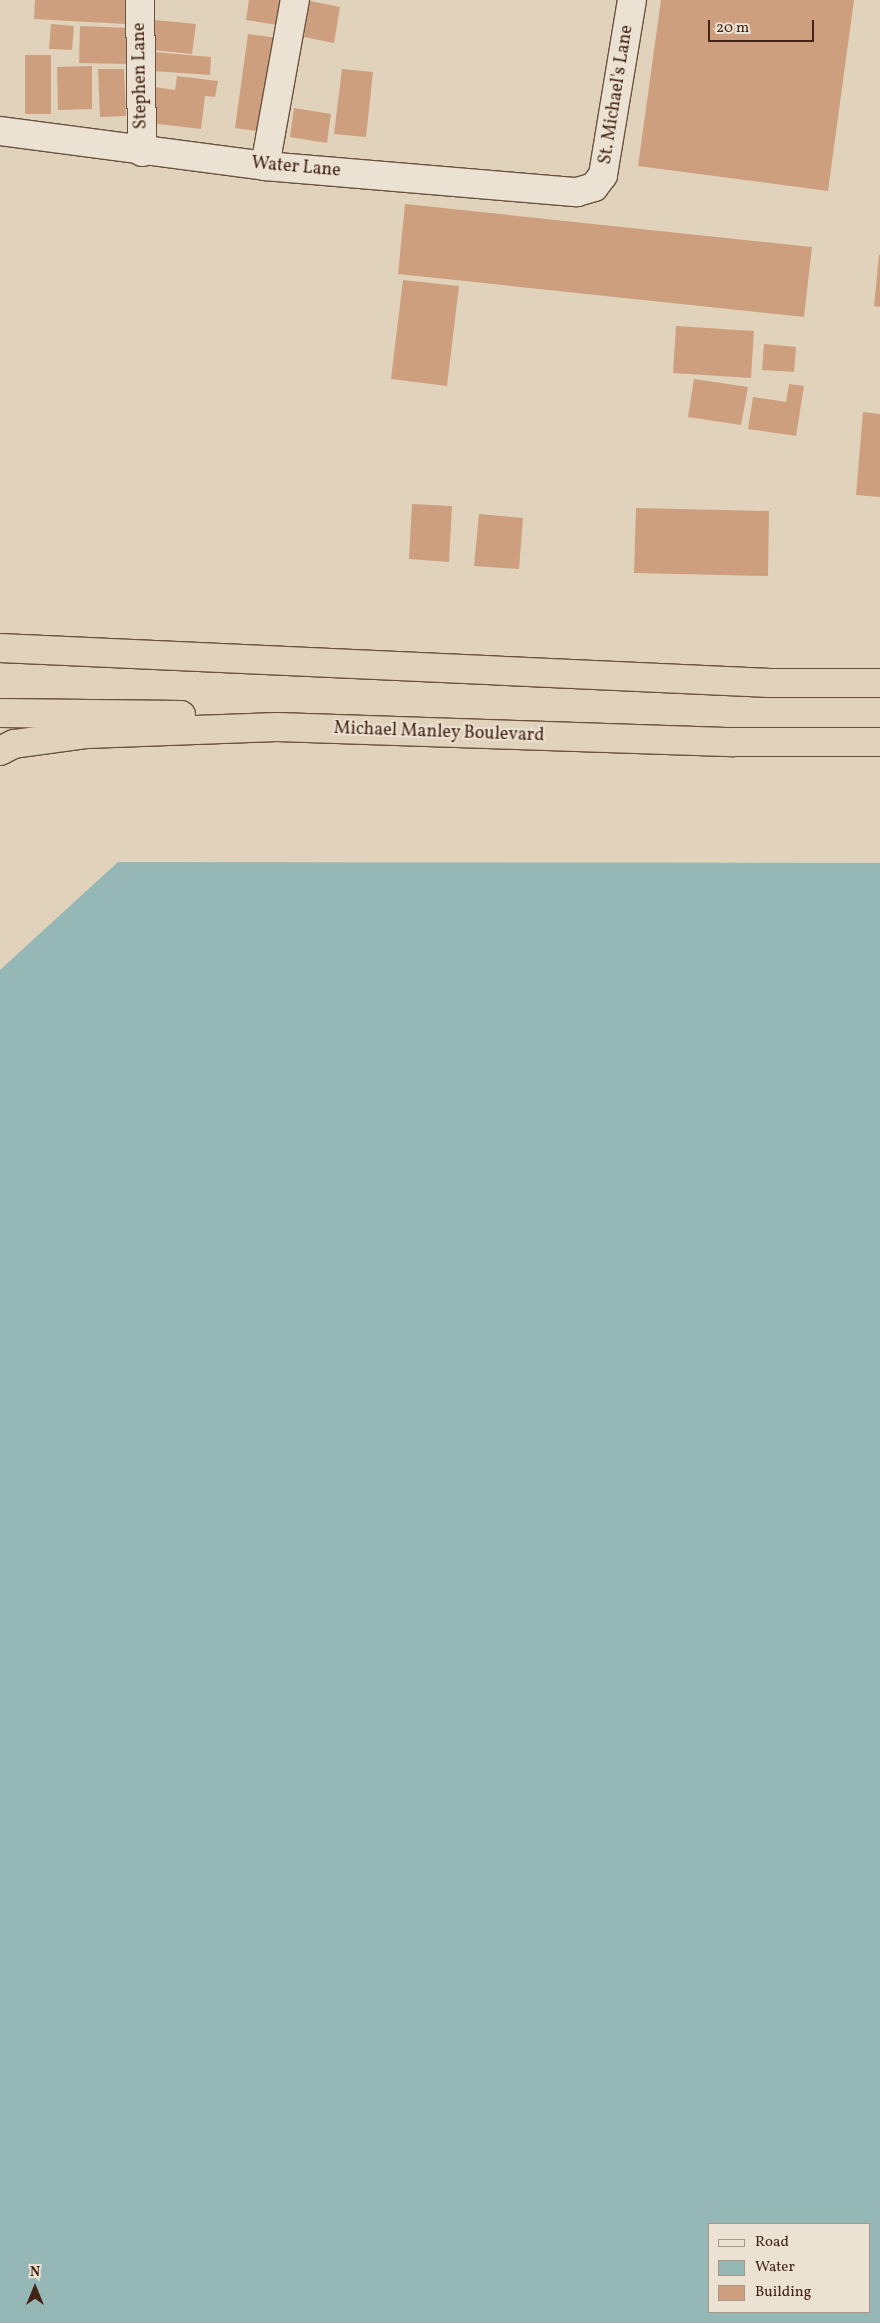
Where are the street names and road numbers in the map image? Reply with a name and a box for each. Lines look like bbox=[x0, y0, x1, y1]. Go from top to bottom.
street label: Stephen Lane bbox=[129, 22, 153, 130]
street label: St. Michael's Lane bbox=[595, 24, 639, 166]
street label: Water Lane bbox=[250, 153, 342, 183]
street label: Michael Manley Boulevard bbox=[333, 719, 545, 747]

